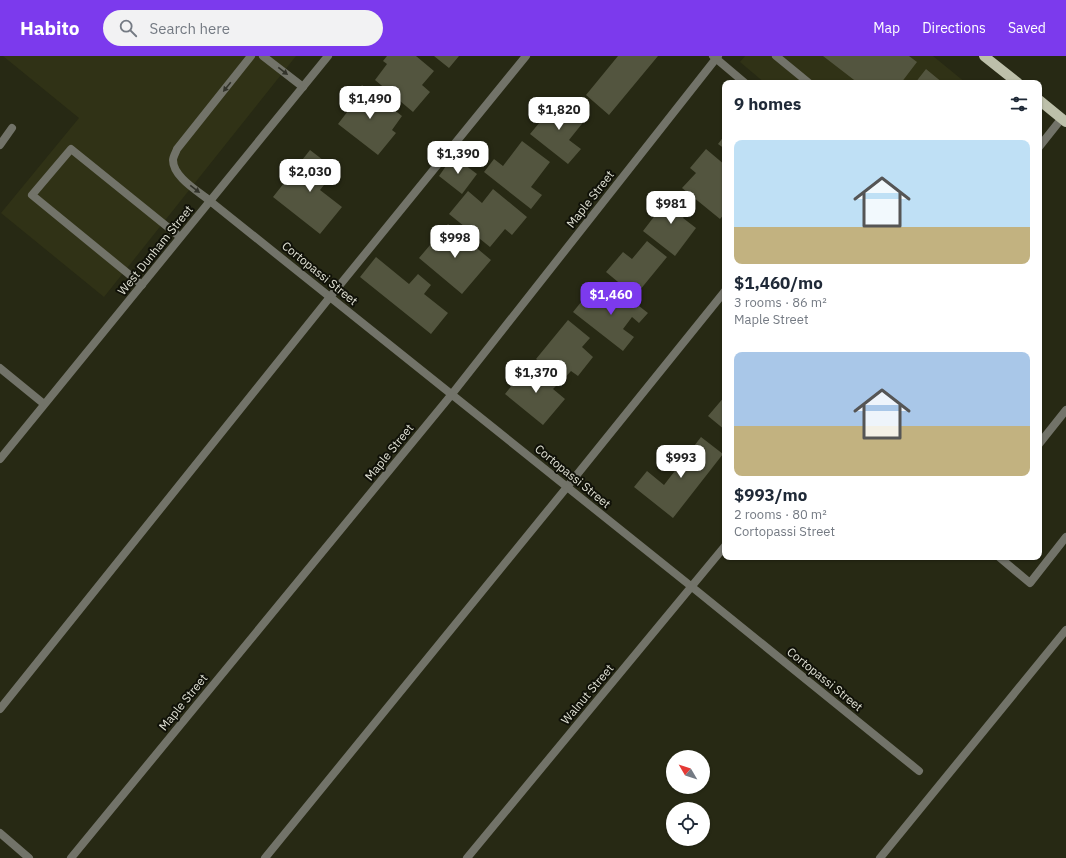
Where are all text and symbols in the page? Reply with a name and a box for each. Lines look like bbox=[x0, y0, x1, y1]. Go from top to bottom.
search box bbox=[103, 10, 383, 46]
text: Habito bbox=[20, 16, 79, 40]
icon: search bbox=[117, 17, 139, 39]
text: Search here bbox=[149, 19, 230, 38]
text: Map bbox=[873, 19, 900, 37]
text: Directions bbox=[922, 19, 986, 37]
text: Saved bbox=[1008, 19, 1046, 37]
one-way arrow bbox=[277, 67, 288, 76]
one-way arrow bbox=[222, 81, 231, 92]
pin: $1,490 bbox=[337, 86, 403, 120]
text: $1,490 bbox=[348, 90, 392, 107]
text: 9 homes bbox=[734, 93, 801, 115]
icon: filters bbox=[1008, 93, 1030, 115]
pin: $1,820 bbox=[526, 97, 592, 131]
text: $1,820 bbox=[537, 101, 581, 118]
pin: $1,390 bbox=[425, 141, 491, 175]
text: $1,390 bbox=[436, 145, 480, 162]
pin: $2,030 bbox=[277, 159, 343, 193]
text: $2,030 bbox=[288, 163, 332, 180]
icon: home bbox=[846, 166, 918, 238]
street label: Maple Street bbox=[563, 167, 617, 231]
one-way arrow bbox=[190, 185, 201, 193]
pin: $981 bbox=[647, 191, 695, 225]
text: $981 bbox=[655, 195, 687, 212]
street label: West Dunham Street bbox=[114, 202, 196, 298]
pin: $998 bbox=[431, 225, 479, 259]
text: $998 bbox=[439, 229, 471, 246]
street label: Cortopassi Street bbox=[279, 238, 361, 308]
text: $1,460/mo bbox=[734, 272, 823, 294]
pin: $1,460 bbox=[578, 282, 644, 316]
text: $1,460 bbox=[589, 286, 633, 303]
text: 3 rooms · 86 m² bbox=[734, 294, 827, 311]
text: Maple Street bbox=[734, 311, 808, 328]
pin: $1,370 bbox=[503, 360, 569, 394]
text: $1,370 bbox=[514, 364, 558, 381]
icon: home bbox=[846, 378, 918, 450]
street label: Maple Street bbox=[362, 421, 416, 483]
street label: Cortopassi Street bbox=[532, 441, 614, 511]
pin: $993 bbox=[657, 445, 705, 479]
text: $993 bbox=[665, 449, 697, 466]
text: $993/mo bbox=[734, 484, 807, 506]
text: 2 rooms · 80 m² bbox=[734, 506, 827, 523]
text: Cortopassi Street bbox=[734, 523, 835, 540]
street label: Cortopassi Street bbox=[784, 644, 866, 714]
street label: Walnut Street bbox=[558, 661, 616, 727]
street label: Maple Street bbox=[156, 671, 210, 733]
north arrow bbox=[666, 750, 710, 794]
map controls bbox=[666, 750, 710, 846]
button: locate bbox=[666, 802, 710, 846]

